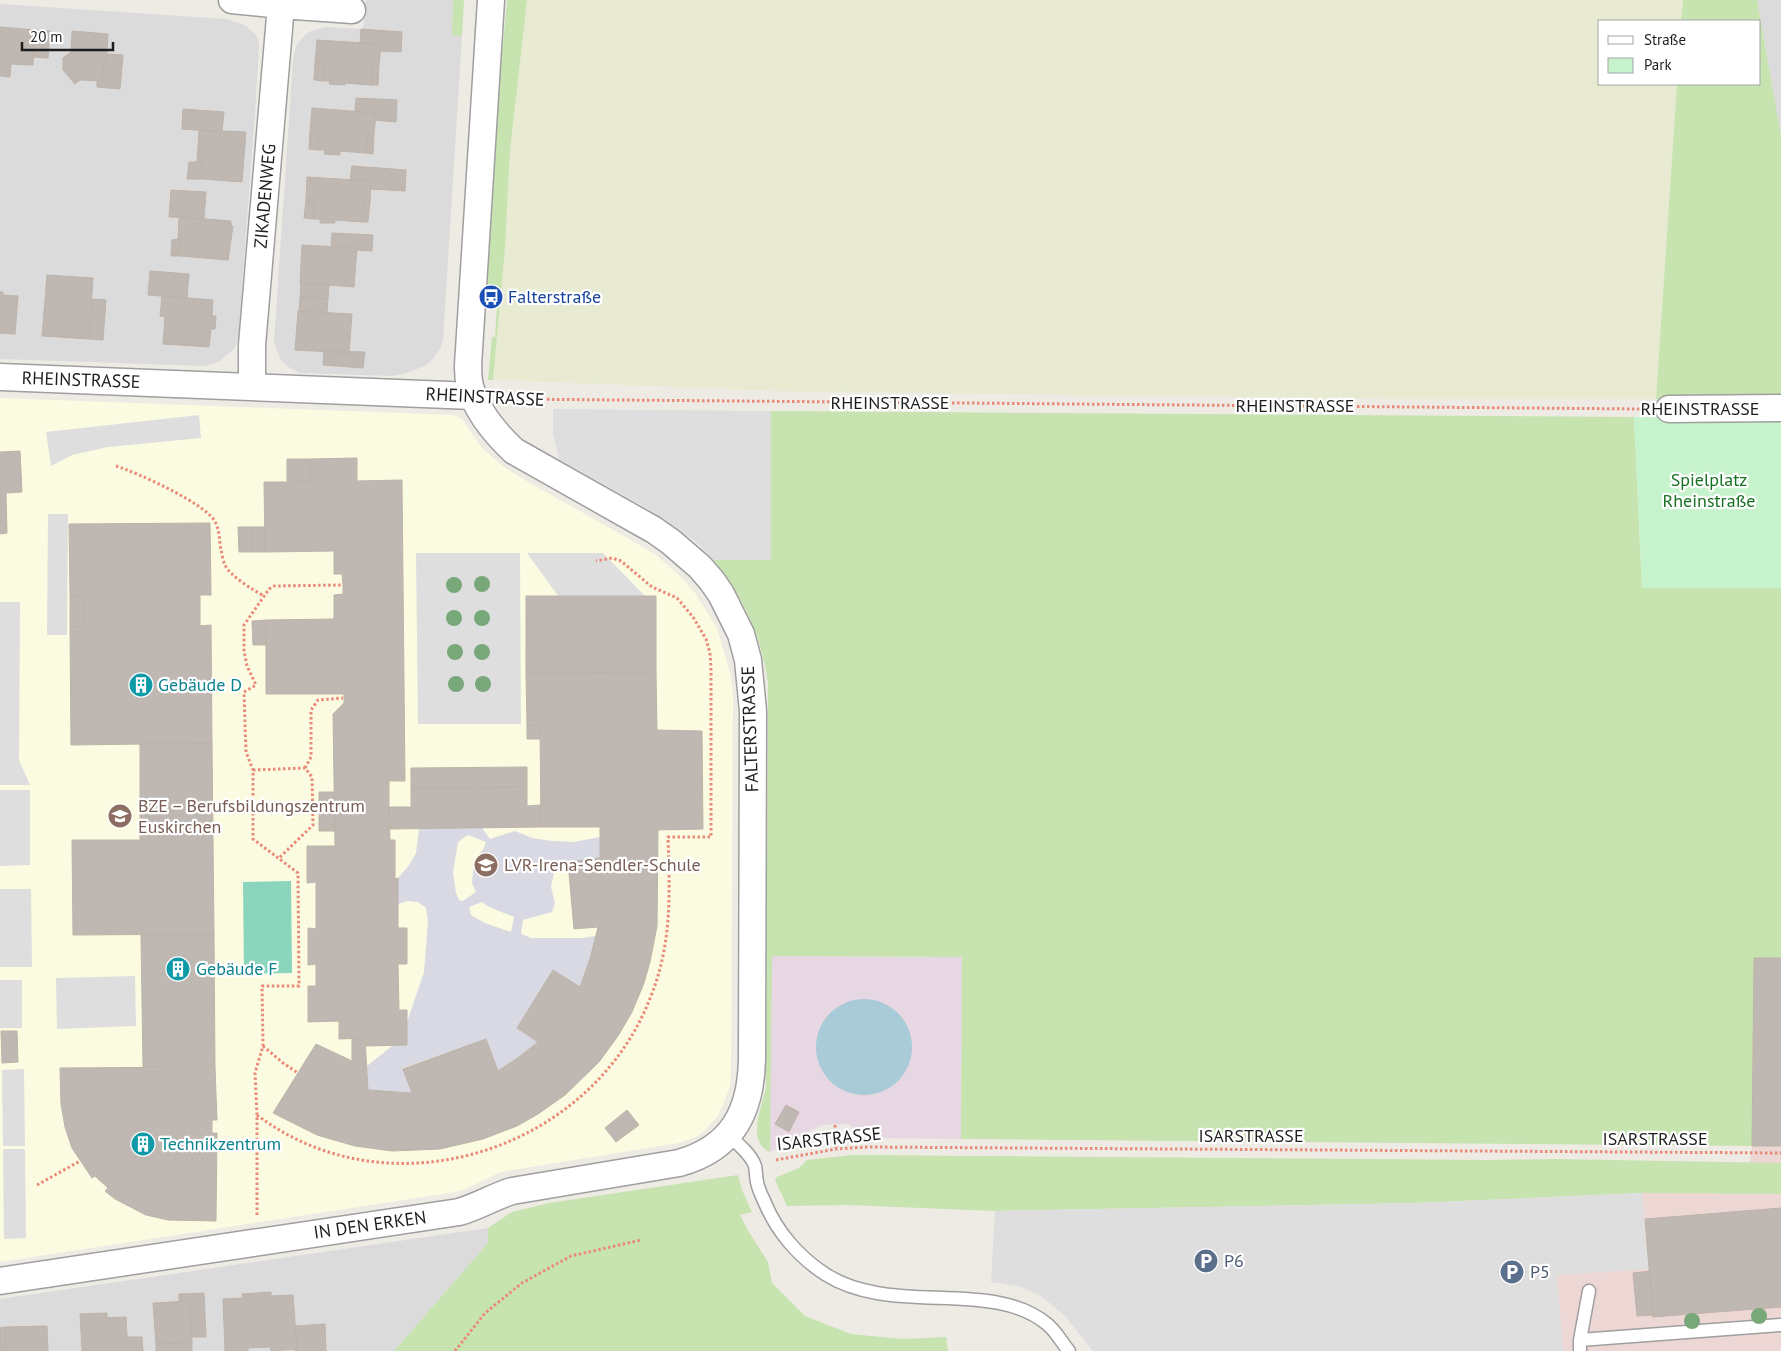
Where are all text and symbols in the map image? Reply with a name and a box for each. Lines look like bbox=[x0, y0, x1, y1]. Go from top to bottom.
scale bar bbox=[22, 20, 114, 52]
legend bbox=[1598, 20, 1761, 85]
text: 20 m bbox=[30, 27, 63, 46]
text: Straße bbox=[1644, 30, 1686, 49]
text: Park bbox=[1644, 55, 1672, 74]
street label: ZIKADENWEG bbox=[248, 143, 281, 249]
bus stop icon: Falterstraße bbox=[478, 284, 504, 310]
place label: Falterstraße bbox=[508, 285, 601, 308]
street label: RHEINSTRASSE bbox=[21, 366, 141, 393]
street label: RHEINSTRASSE bbox=[425, 382, 545, 411]
street label: RHEINSTRASSE bbox=[831, 391, 949, 414]
street label: RHEINSTRASSE bbox=[1236, 394, 1354, 417]
street label: RHEINSTRASSE bbox=[1641, 397, 1759, 420]
park label: Spielplatz Rheinstraße bbox=[1663, 468, 1755, 512]
street label: FALTERSTRASSE bbox=[736, 665, 763, 793]
building icon: Gebäude D bbox=[128, 672, 154, 698]
place label: Gebäude D bbox=[158, 673, 242, 696]
place label: BZE – Berufsbildungszentrum Euskirchen bbox=[138, 794, 365, 838]
school or university icon: BZE – Berufsbildungszentrum Euskirchen bbox=[107, 803, 133, 829]
school or university icon: LVR-Irena-Sendler-Schule bbox=[473, 852, 499, 878]
place label: LVR-Irena-Sendler-Schule bbox=[504, 853, 701, 876]
building icon: Gebäude F bbox=[165, 956, 191, 982]
place label: Gebäude F bbox=[196, 957, 277, 980]
street label: ISARSTRASSE bbox=[775, 1122, 882, 1155]
street label: ISARSTRASSE bbox=[1198, 1124, 1304, 1147]
street label: ISARSTRASSE bbox=[1602, 1127, 1708, 1150]
building icon: Technikzentrum bbox=[130, 1131, 156, 1157]
place label: Technikzentrum bbox=[160, 1132, 281, 1155]
street label: IN DEN ERKEN bbox=[312, 1205, 428, 1244]
parking icon: P6 bbox=[1193, 1248, 1219, 1274]
place label: P6 bbox=[1224, 1249, 1244, 1272]
parking icon: P5 bbox=[1499, 1259, 1525, 1285]
place label: P5 bbox=[1530, 1260, 1550, 1283]

